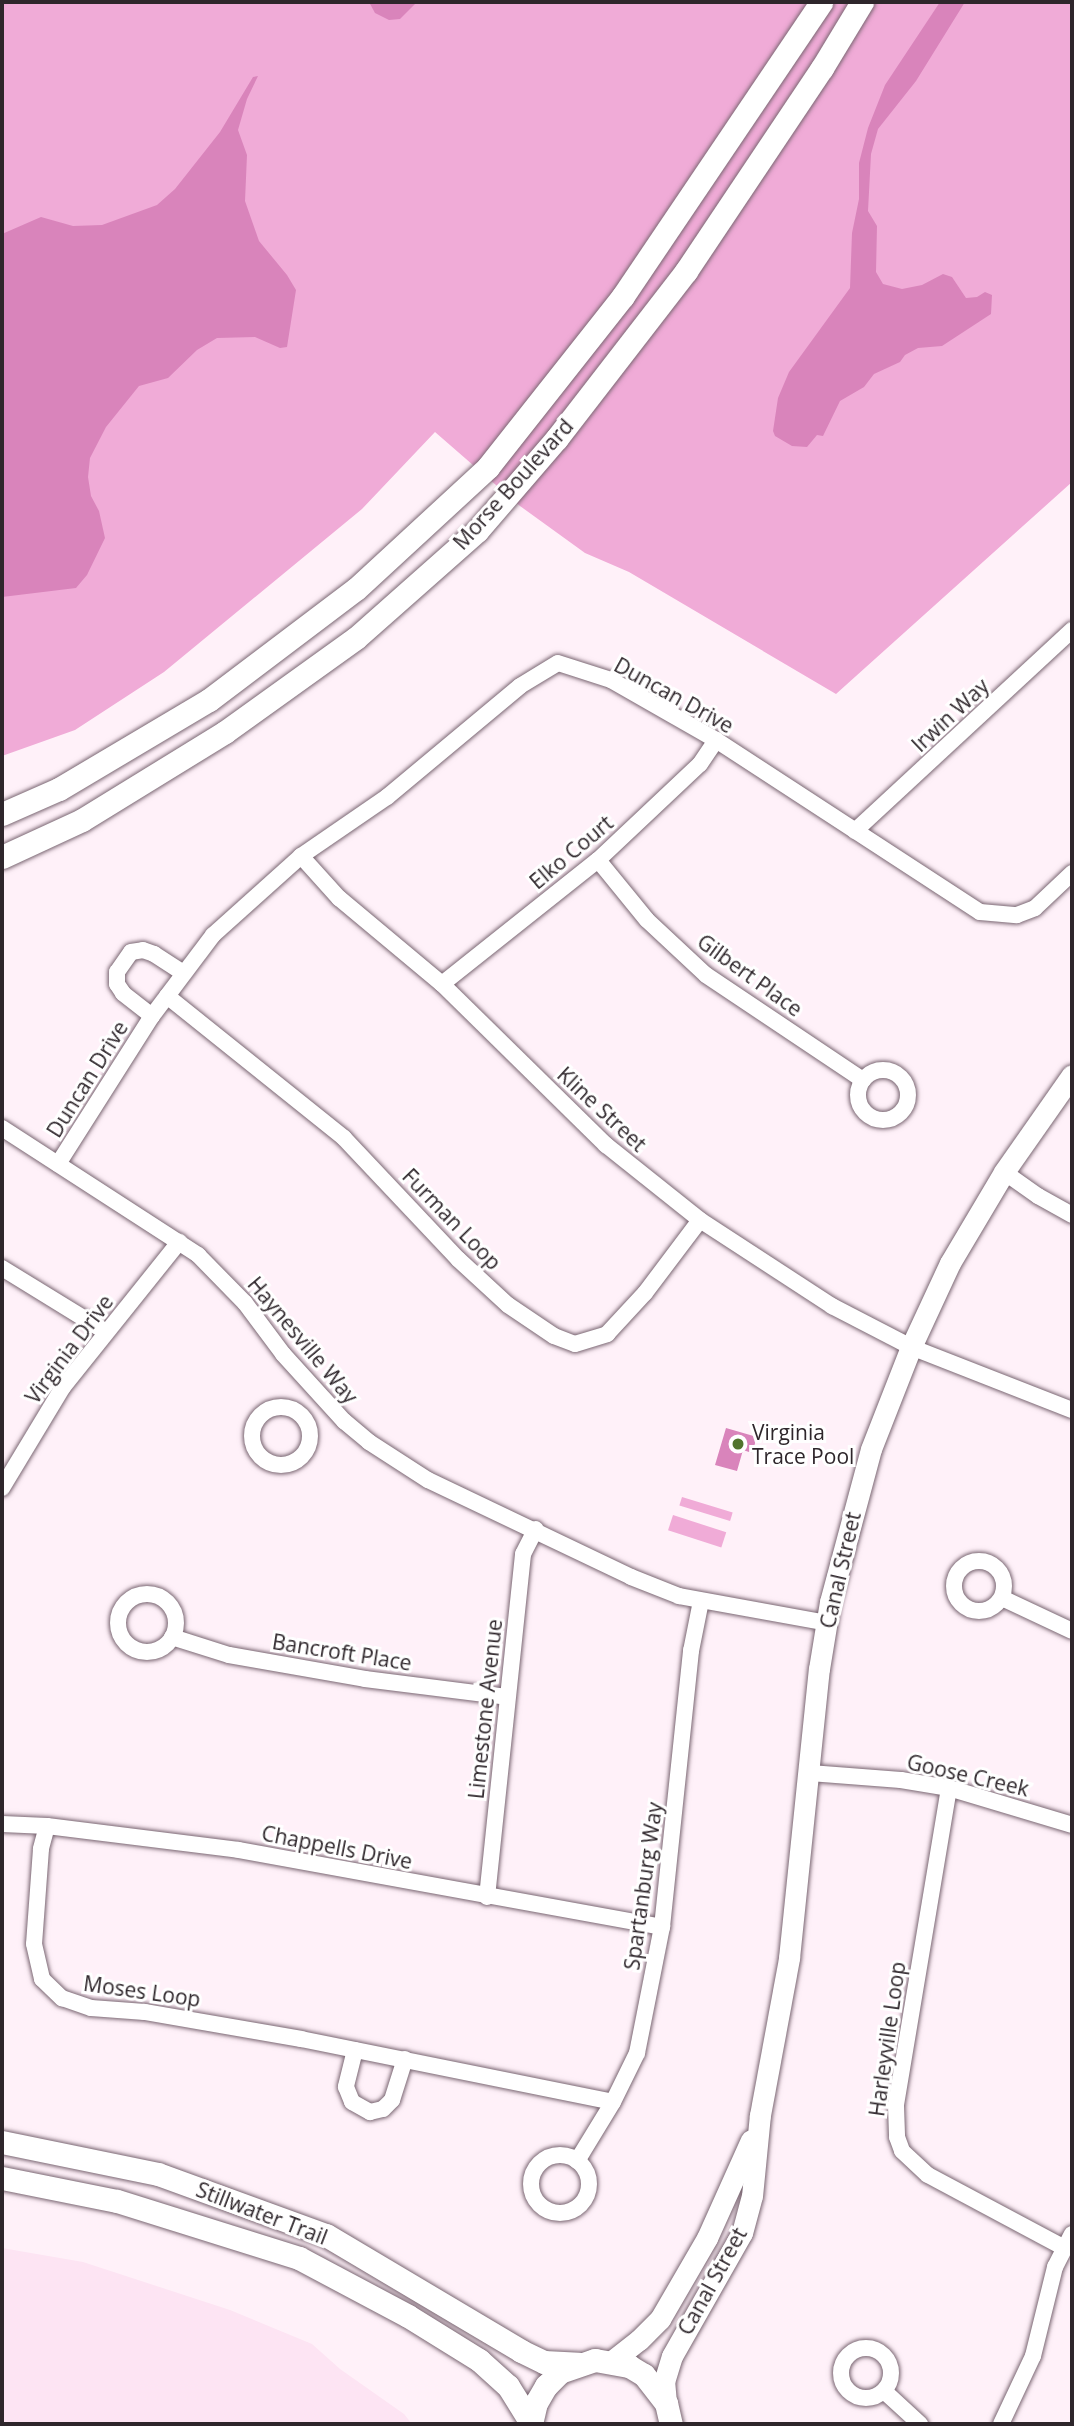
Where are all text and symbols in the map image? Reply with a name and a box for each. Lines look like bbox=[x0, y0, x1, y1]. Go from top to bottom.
street label: Morse Boulevard bbox=[448, 413, 578, 555]
street label: Duncan Drive bbox=[610, 652, 738, 738]
street label: Irwin Way bbox=[906, 673, 994, 757]
street label: Elko Court bbox=[524, 810, 618, 894]
street label: Gilbert Place bbox=[693, 929, 807, 1021]
street label: Duncan Drive bbox=[41, 1016, 133, 1142]
street label: Kline Street bbox=[552, 1062, 652, 1156]
street label: Furman Loop bbox=[397, 1163, 507, 1275]
street label: Haynesville Way bbox=[243, 1272, 363, 1408]
street label: Virginia Drive bbox=[20, 1290, 118, 1408]
place label: Virginia Trace Pool bbox=[752, 1419, 854, 1469]
marker: Virginia Trace Pool bbox=[730, 1436, 746, 1452]
street label: Canal Street bbox=[814, 1509, 866, 1631]
street label: Limestone Avenue bbox=[463, 1618, 507, 1800]
street label: Bancroft Place bbox=[270, 1629, 414, 1675]
street label: Goose Creek bbox=[905, 1749, 1031, 1801]
street label: Spartanburg Way bbox=[619, 1800, 667, 1972]
street label: Chappells Drive bbox=[260, 1820, 414, 1874]
street label: Harleyville Loop bbox=[864, 1960, 910, 2118]
street label: Moses Loop bbox=[82, 1970, 202, 2012]
street label: Stillwater Trail bbox=[193, 2176, 331, 2250]
street label: Canal Street bbox=[672, 2223, 752, 2339]

